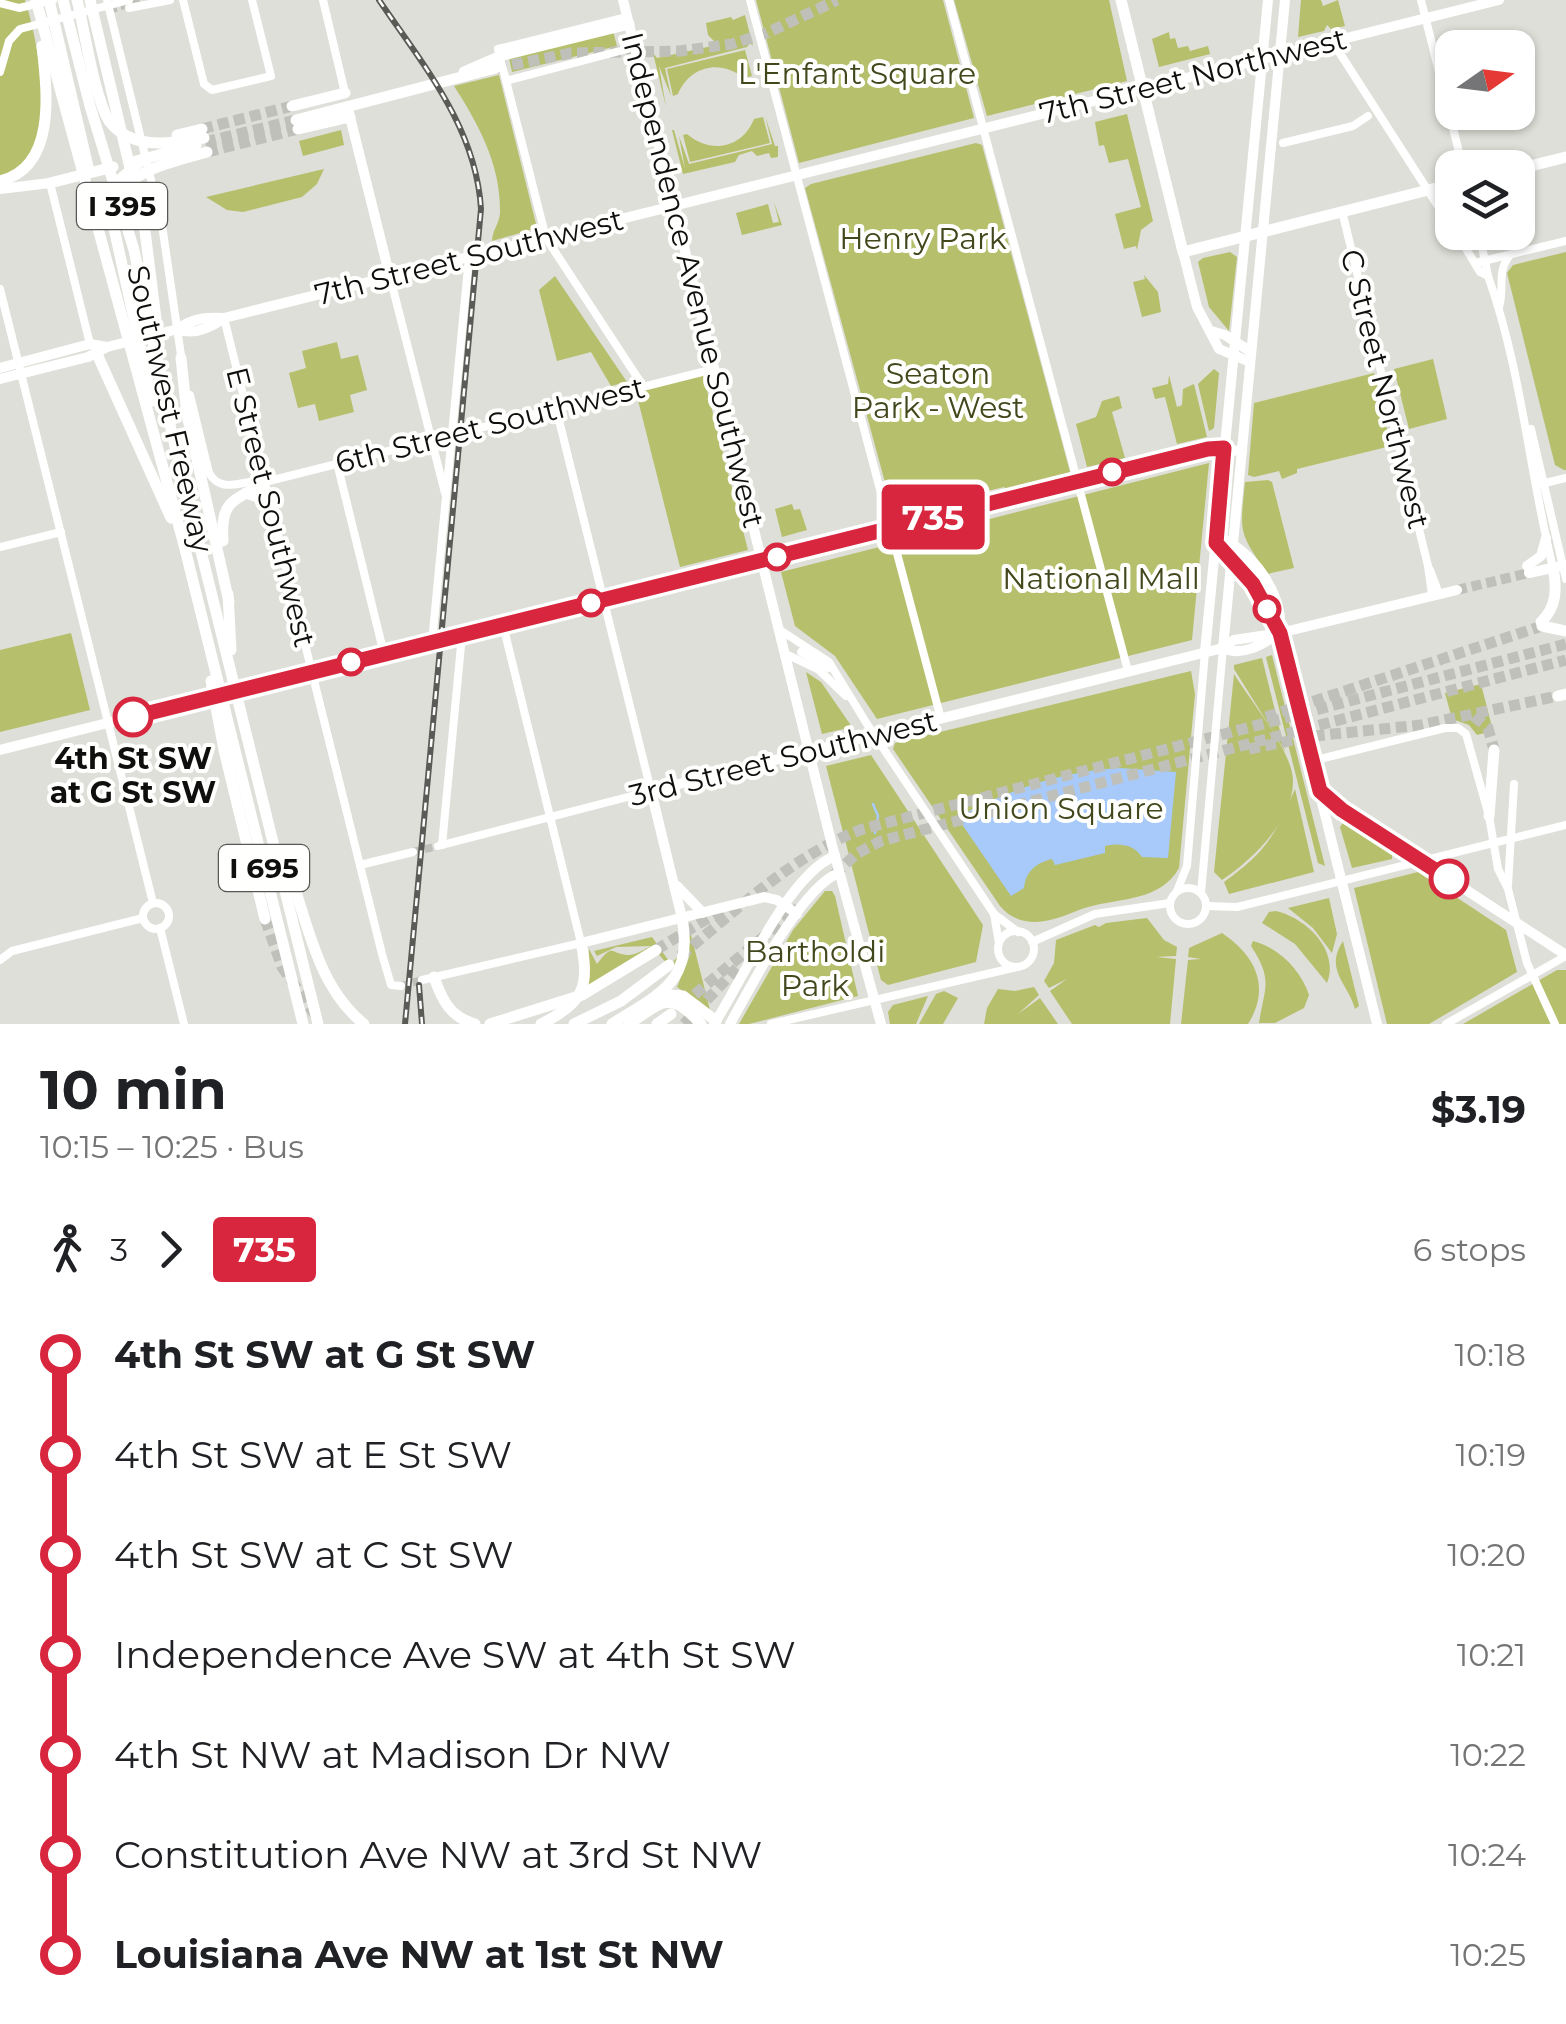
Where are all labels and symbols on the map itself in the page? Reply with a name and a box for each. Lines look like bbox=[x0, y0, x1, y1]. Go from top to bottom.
street label: 7th Street Northwest bbox=[1036, 20, 1350, 132]
street label: Independence Avenue Southwest bbox=[613, 28, 773, 532]
north arrow bbox=[1435, 30, 1535, 130]
park label: L'Enfant Square bbox=[738, 55, 976, 92]
road number: I 395 bbox=[77, 183, 167, 229]
street label: 7th Street Southwest bbox=[311, 201, 627, 313]
park label: Henry Park bbox=[839, 220, 1007, 257]
street label: C Street Northwest bbox=[1332, 246, 1438, 532]
street label: Southwest Freeway bbox=[119, 262, 221, 557]
park label: Seaton Park - West bbox=[852, 355, 1024, 426]
street label: E Street Southwest bbox=[218, 363, 324, 651]
street label: 6th Street Southwest bbox=[331, 369, 649, 481]
unlabelled marker bbox=[1099, 459, 1125, 485]
line badge: 735 bbox=[876, 484, 990, 550]
unlabelled marker bbox=[764, 544, 790, 570]
park label: National Mall bbox=[1002, 560, 1200, 597]
unlabelled marker bbox=[578, 590, 604, 616]
unlabelled marker bbox=[1254, 596, 1280, 622]
unlabelled marker bbox=[338, 649, 364, 675]
marker: 4th St SW at G St SW bbox=[114, 698, 152, 736]
street label: 3rd Street Southwest bbox=[625, 702, 941, 814]
place label: 4th St SW at G St SW bbox=[50, 740, 216, 811]
park label: Union Square bbox=[958, 790, 1164, 827]
road number: I 695 bbox=[219, 845, 309, 891]
unlabelled marker bbox=[1430, 860, 1468, 898]
park label: Bartholdi Park bbox=[745, 933, 885, 1004]

